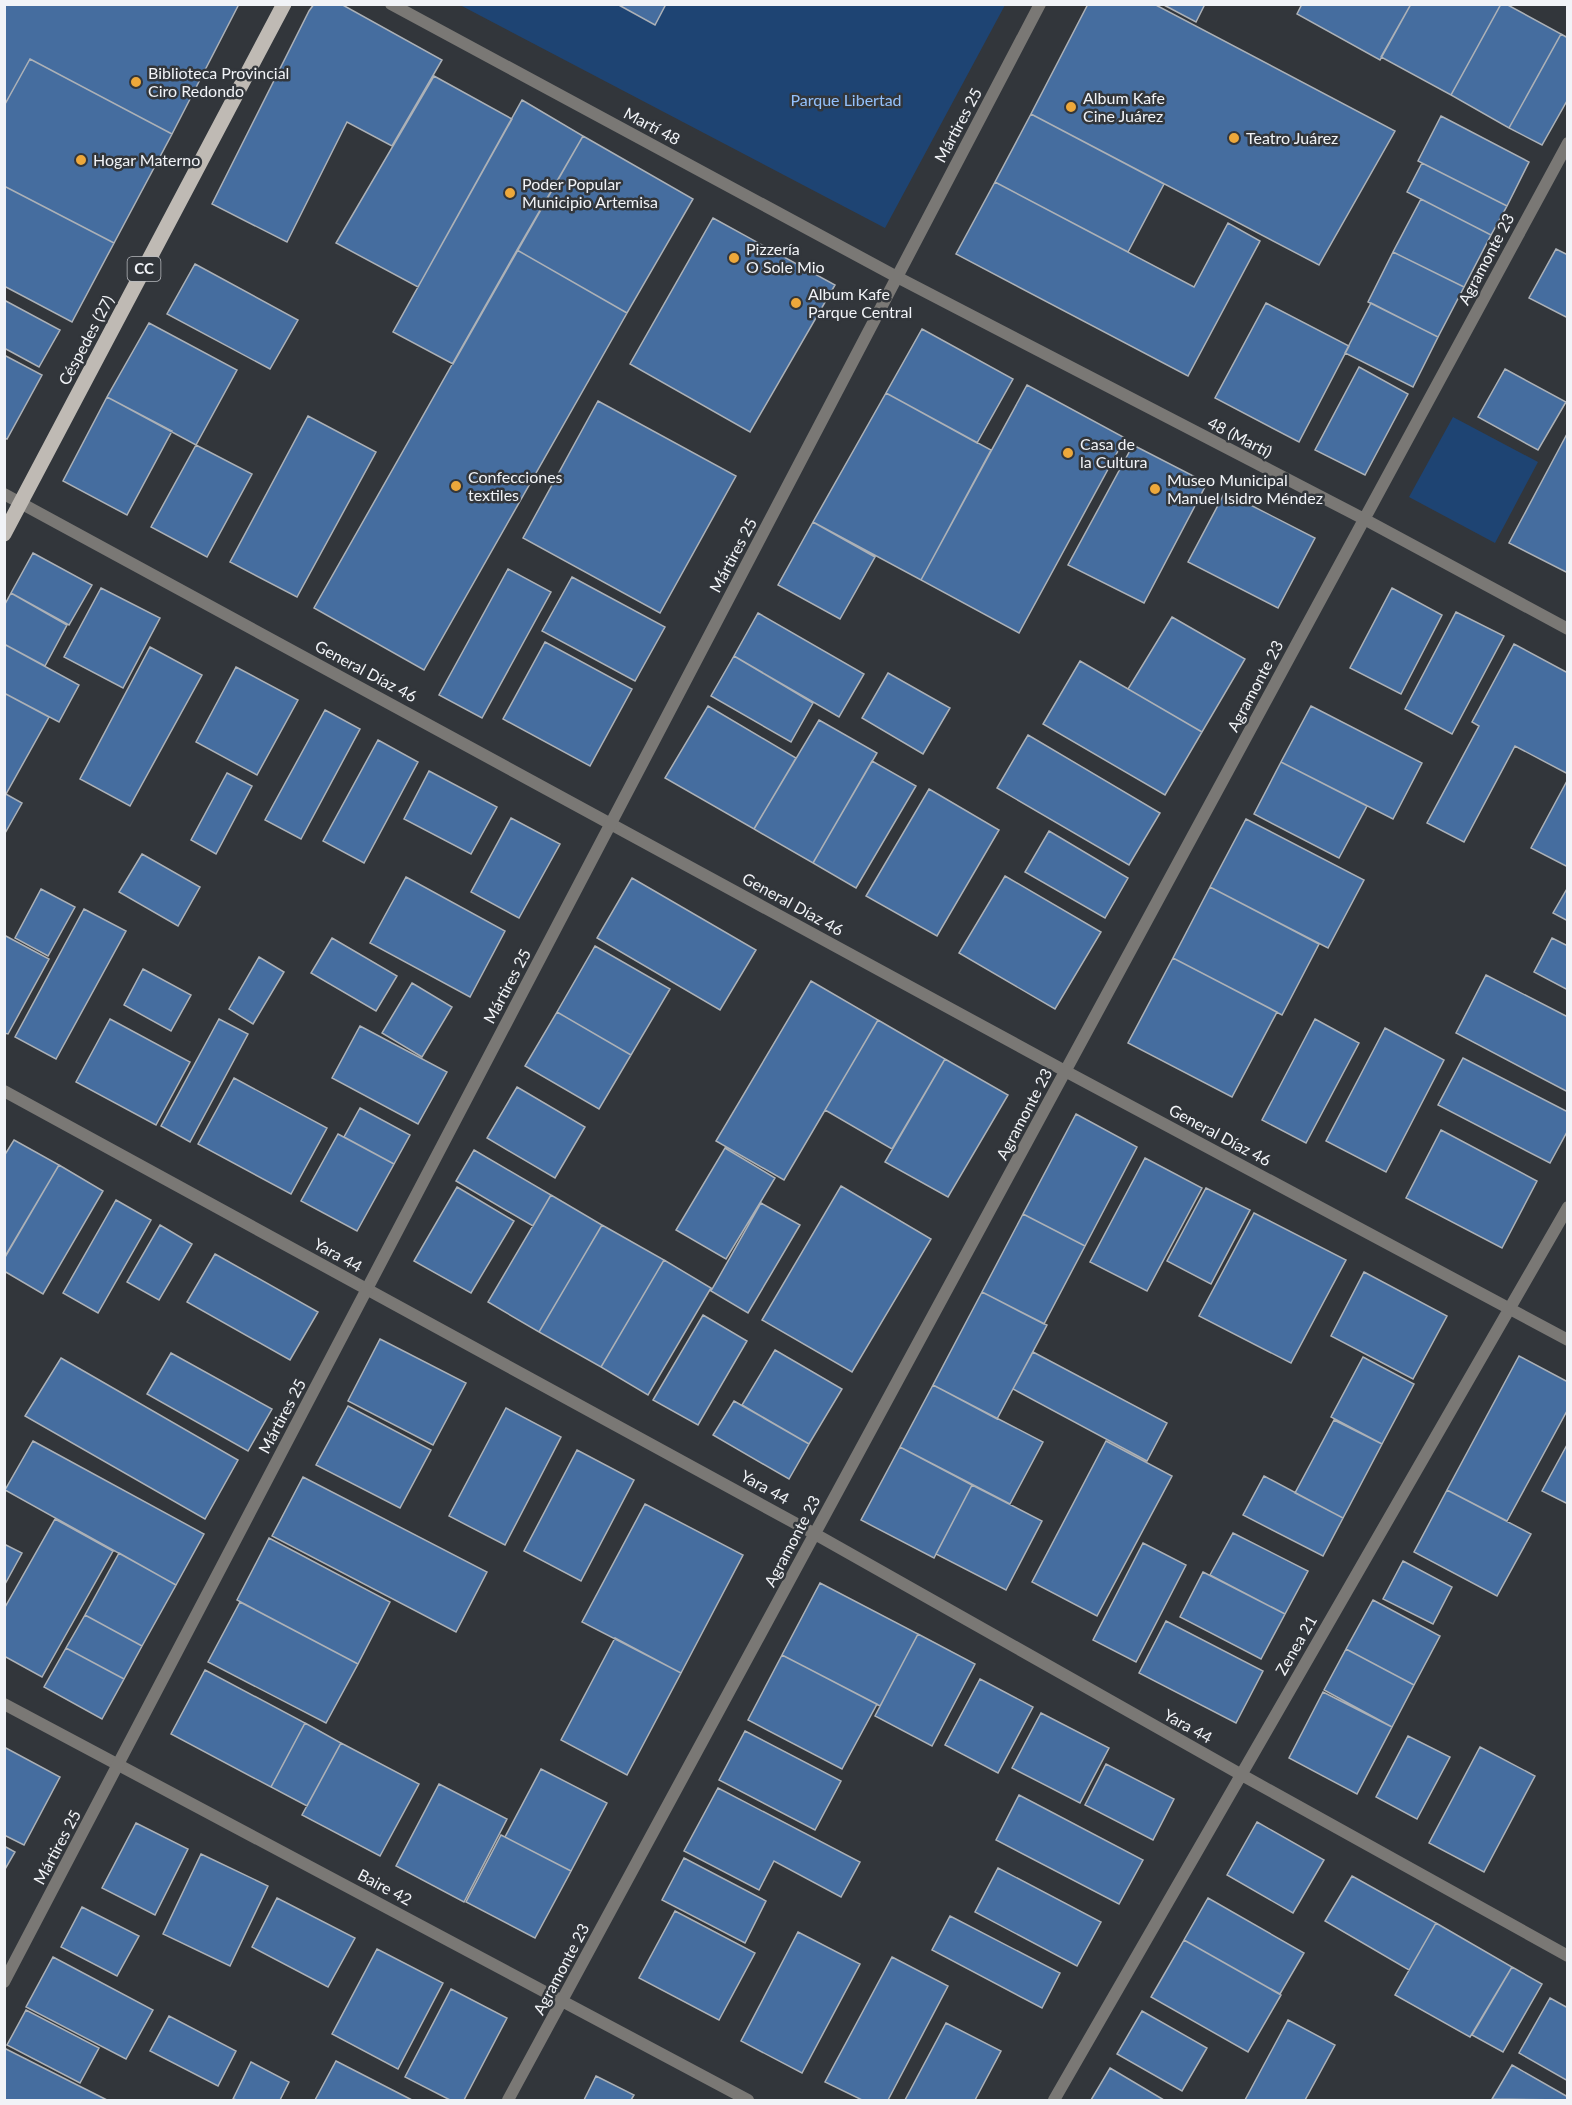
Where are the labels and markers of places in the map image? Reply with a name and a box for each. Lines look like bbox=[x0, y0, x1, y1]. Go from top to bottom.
place label: Biblioteca Provincial Ciro Redondo bbox=[148, 63, 289, 100]
marker: Biblioteca Provincial Ciro Redondo bbox=[129, 75, 143, 89]
place label: Album Kafe Cine Juárez bbox=[1083, 88, 1165, 125]
marker: Album Kafe Cine Juárez bbox=[1064, 100, 1078, 114]
place label: Teatro Juárez bbox=[1246, 128, 1338, 147]
marker: Teatro Juárez bbox=[1227, 131, 1241, 145]
place label: Hogar Materno bbox=[93, 150, 200, 169]
marker: Hogar Materno bbox=[74, 153, 88, 167]
place label: Poder Popular Municipio Artemisa bbox=[522, 174, 658, 211]
marker: Poder Popular Municipio Artemisa bbox=[503, 186, 517, 200]
place label: Pizzería O Sole Mio bbox=[746, 239, 825, 276]
marker: Pizzería O Sole Mio bbox=[727, 251, 741, 265]
place label: Album Kafe Parque Central bbox=[808, 284, 912, 321]
marker: Album Kafe Parque Central bbox=[789, 296, 803, 310]
place label: Casa de la Cultura bbox=[1080, 434, 1147, 471]
marker: Casa de la Cultura bbox=[1061, 446, 1075, 460]
place label: Confecciones textiles bbox=[468, 467, 563, 504]
place label: Museo Municipal Manuel Isidro Méndez bbox=[1167, 470, 1323, 507]
marker: Confecciones textiles bbox=[449, 479, 463, 493]
marker: Museo Municipal Manuel Isidro Méndez bbox=[1148, 482, 1162, 496]

